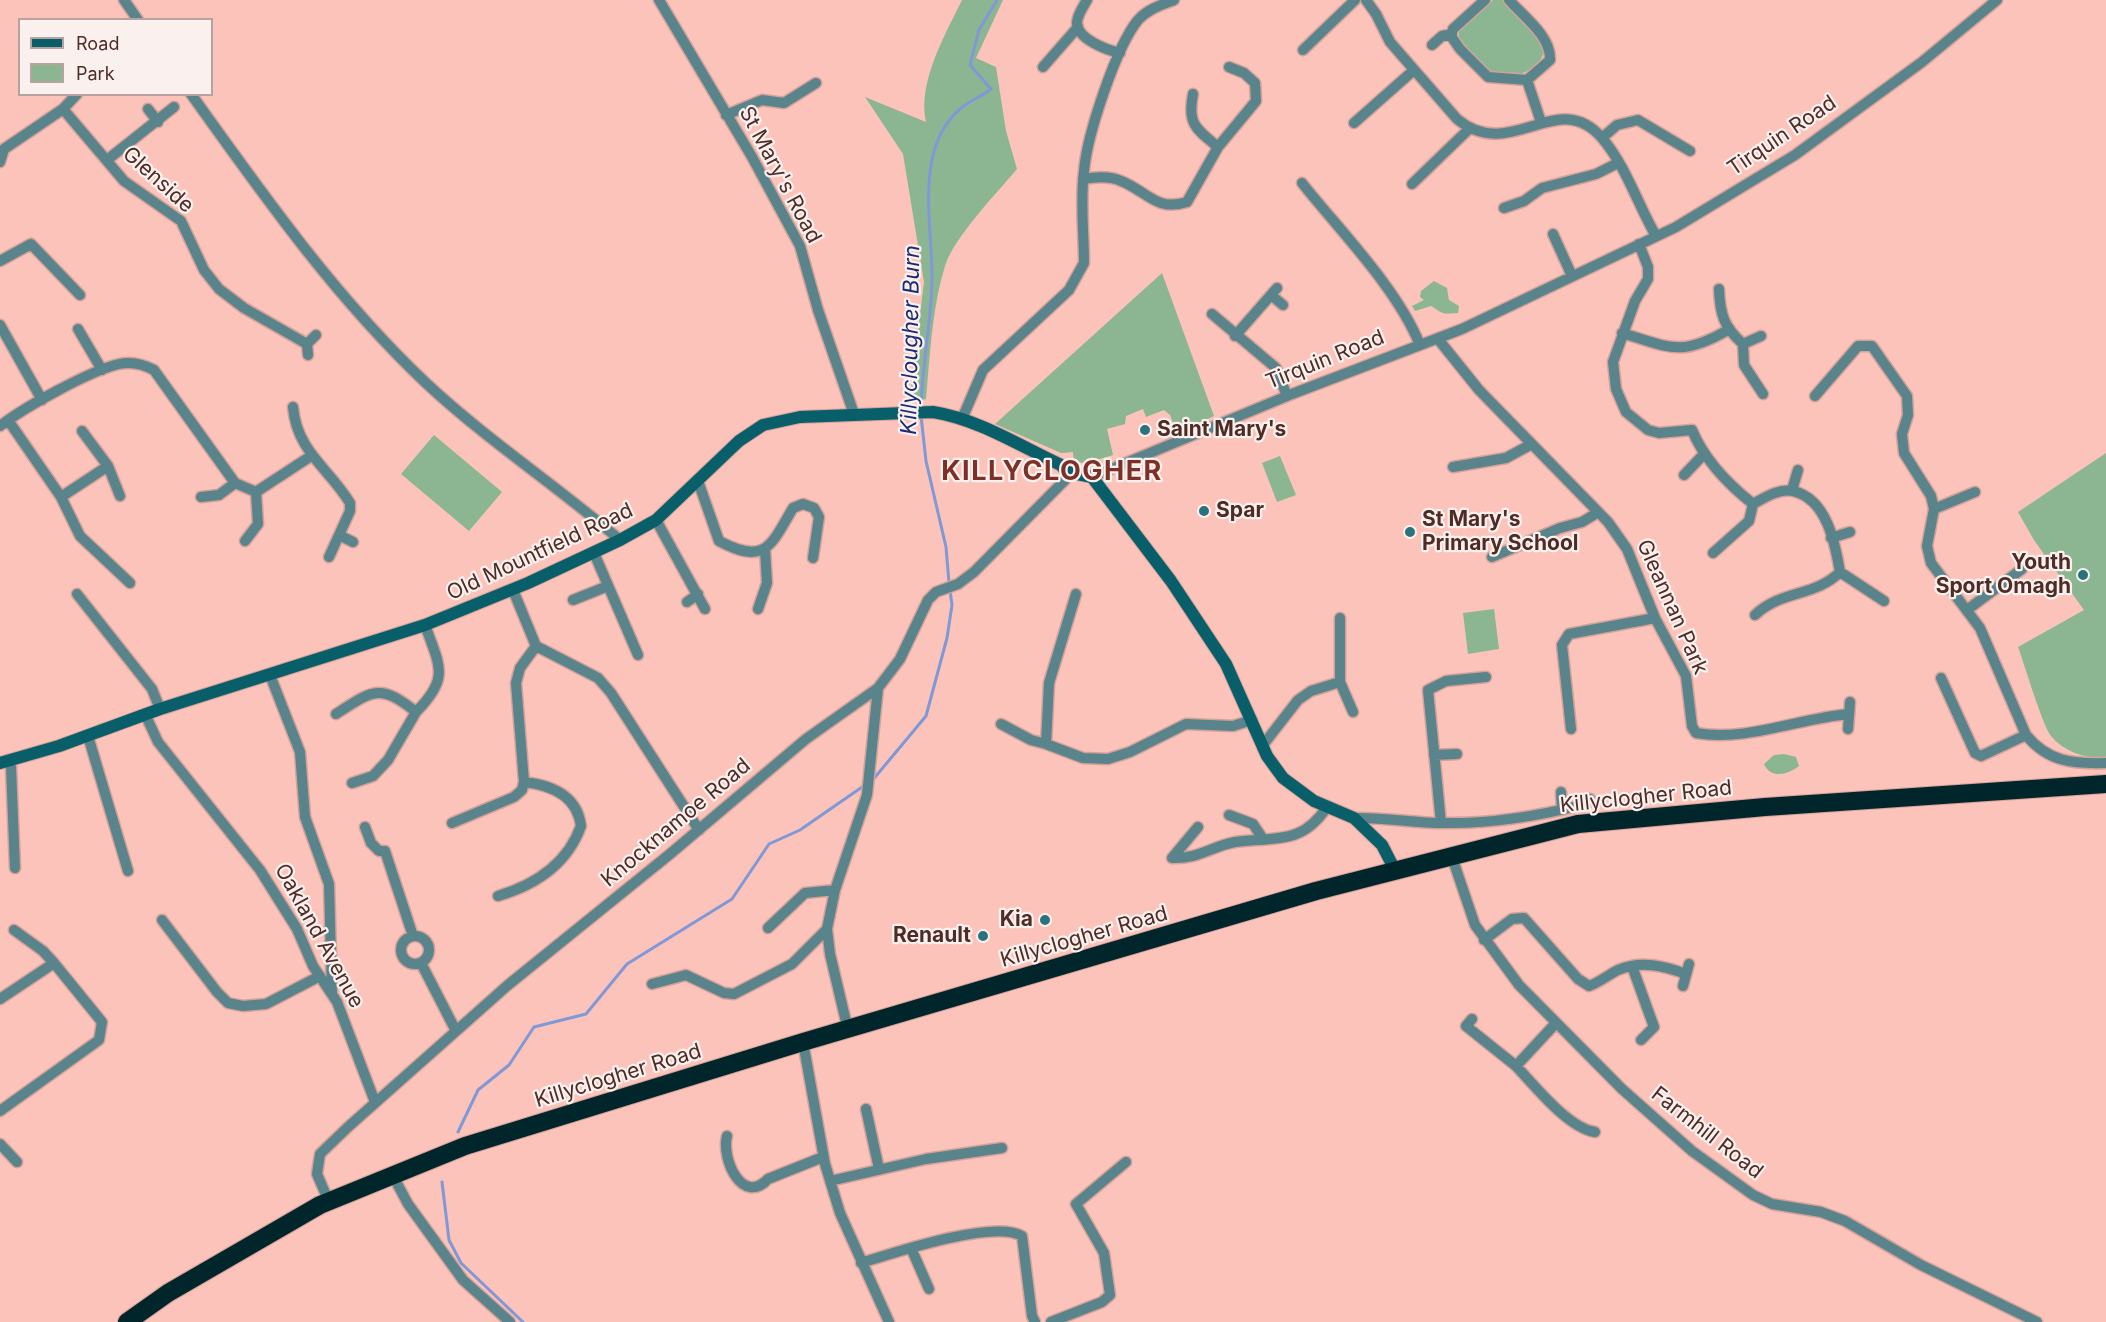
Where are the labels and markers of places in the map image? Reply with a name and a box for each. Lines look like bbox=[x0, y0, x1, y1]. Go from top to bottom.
place label: Saint Mary's bbox=[1157, 417, 1286, 443]
marker: Saint Mary's bbox=[1138, 423, 1152, 437]
place label: Spar bbox=[1216, 498, 1264, 524]
marker: Spar bbox=[1197, 504, 1211, 518]
place label: St Mary's Primary School bbox=[1422, 507, 1578, 557]
marker: St Mary's Primary School bbox=[1403, 525, 1417, 539]
place label: Youth Sport Omagh bbox=[1936, 550, 2071, 600]
marker: Youth Sport Omagh bbox=[2076, 568, 2090, 582]
place label: Kia bbox=[1000, 907, 1033, 933]
marker: Kia bbox=[1038, 913, 1052, 927]
place label: Renault bbox=[893, 923, 971, 949]
marker: Renault bbox=[976, 929, 990, 943]

